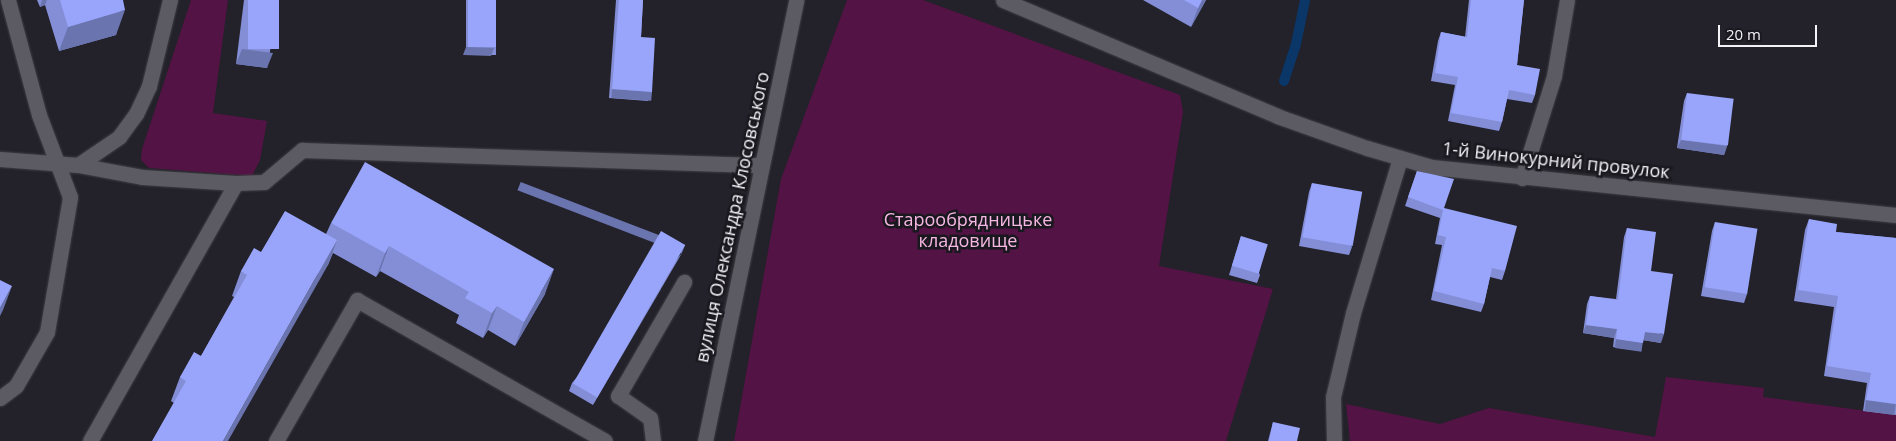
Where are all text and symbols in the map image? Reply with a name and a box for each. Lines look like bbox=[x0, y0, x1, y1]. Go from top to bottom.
scale bar bbox=[1721, 15, 1820, 47]
text: 20 m bbox=[1726, 24, 1761, 44]
street label: вулиця Олександра Клосовського bbox=[691, 70, 773, 364]
street label: 1-й Винокурний провулок bbox=[1441, 137, 1671, 183]
park label: Старообрядницьке кладовище bbox=[884, 209, 1052, 252]

